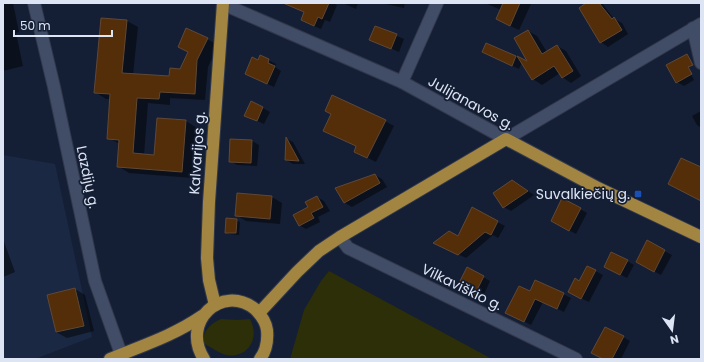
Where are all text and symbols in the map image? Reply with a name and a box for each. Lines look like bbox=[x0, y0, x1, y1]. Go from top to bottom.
scale bar bbox=[14, 12, 112, 38]
text: 50 m bbox=[20, 17, 51, 34]
street label: Julijanavos g. bbox=[425, 71, 517, 135]
street label: Kalvarijos g. bbox=[184, 111, 210, 195]
street label: Lazdijų g. bbox=[72, 144, 104, 210]
place label: Suvalkiečių g. bbox=[536, 184, 630, 204]
marker: Suvalkiečių g. bbox=[633, 189, 643, 199]
street label: Vilkaviškio g. bbox=[418, 259, 506, 315]
north arrow bbox=[652, 310, 692, 350]
text: N bbox=[668, 331, 680, 348]

